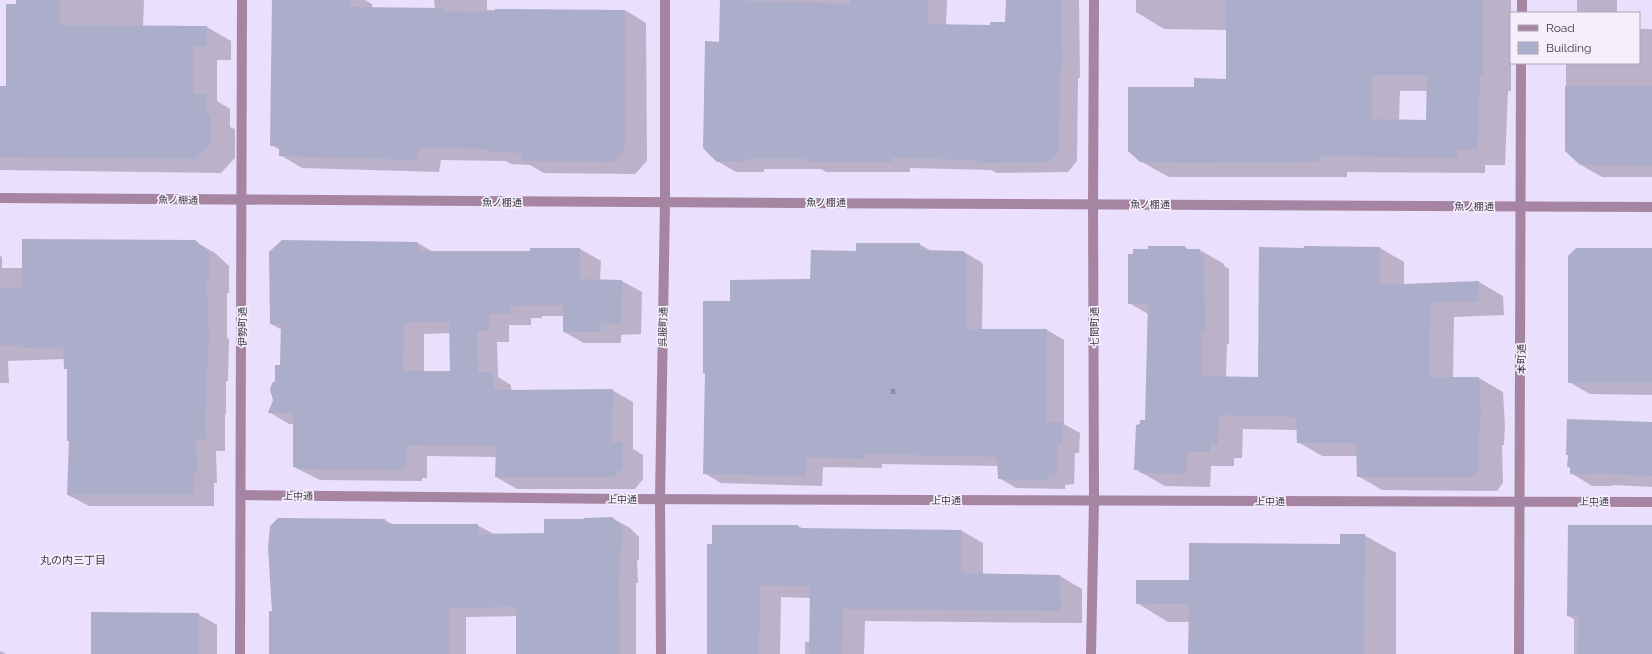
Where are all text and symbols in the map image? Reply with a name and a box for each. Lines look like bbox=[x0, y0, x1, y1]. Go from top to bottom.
legend bbox=[1510, 12, 1640, 64]
text: Road bbox=[1546, 21, 1575, 35]
text: Building bbox=[1546, 41, 1592, 55]
street label: 魚ノ棚通 bbox=[158, 194, 198, 206]
street label: 魚ノ棚通 bbox=[482, 197, 522, 208]
street label: 魚ノ棚通 bbox=[806, 197, 846, 208]
street label: 魚ノ棚通 bbox=[1130, 199, 1170, 210]
street label: 魚ノ棚通 bbox=[1454, 201, 1494, 212]
street label: 伊勢町通 bbox=[237, 307, 248, 347]
street label: 呉服町通 bbox=[657, 307, 669, 347]
street label: 七間町通 bbox=[1089, 307, 1100, 347]
street label: 本町通 bbox=[1516, 344, 1527, 374]
house number: 8 bbox=[891, 386, 896, 396]
street label: 上中通 bbox=[283, 490, 313, 502]
street label: 上中通 bbox=[607, 494, 637, 505]
street label: 上中通 bbox=[931, 495, 961, 506]
street label: 上中通 bbox=[1255, 496, 1285, 507]
street label: 上中通 bbox=[1579, 496, 1609, 507]
district label: 丸の内三丁目 bbox=[40, 554, 106, 567]

